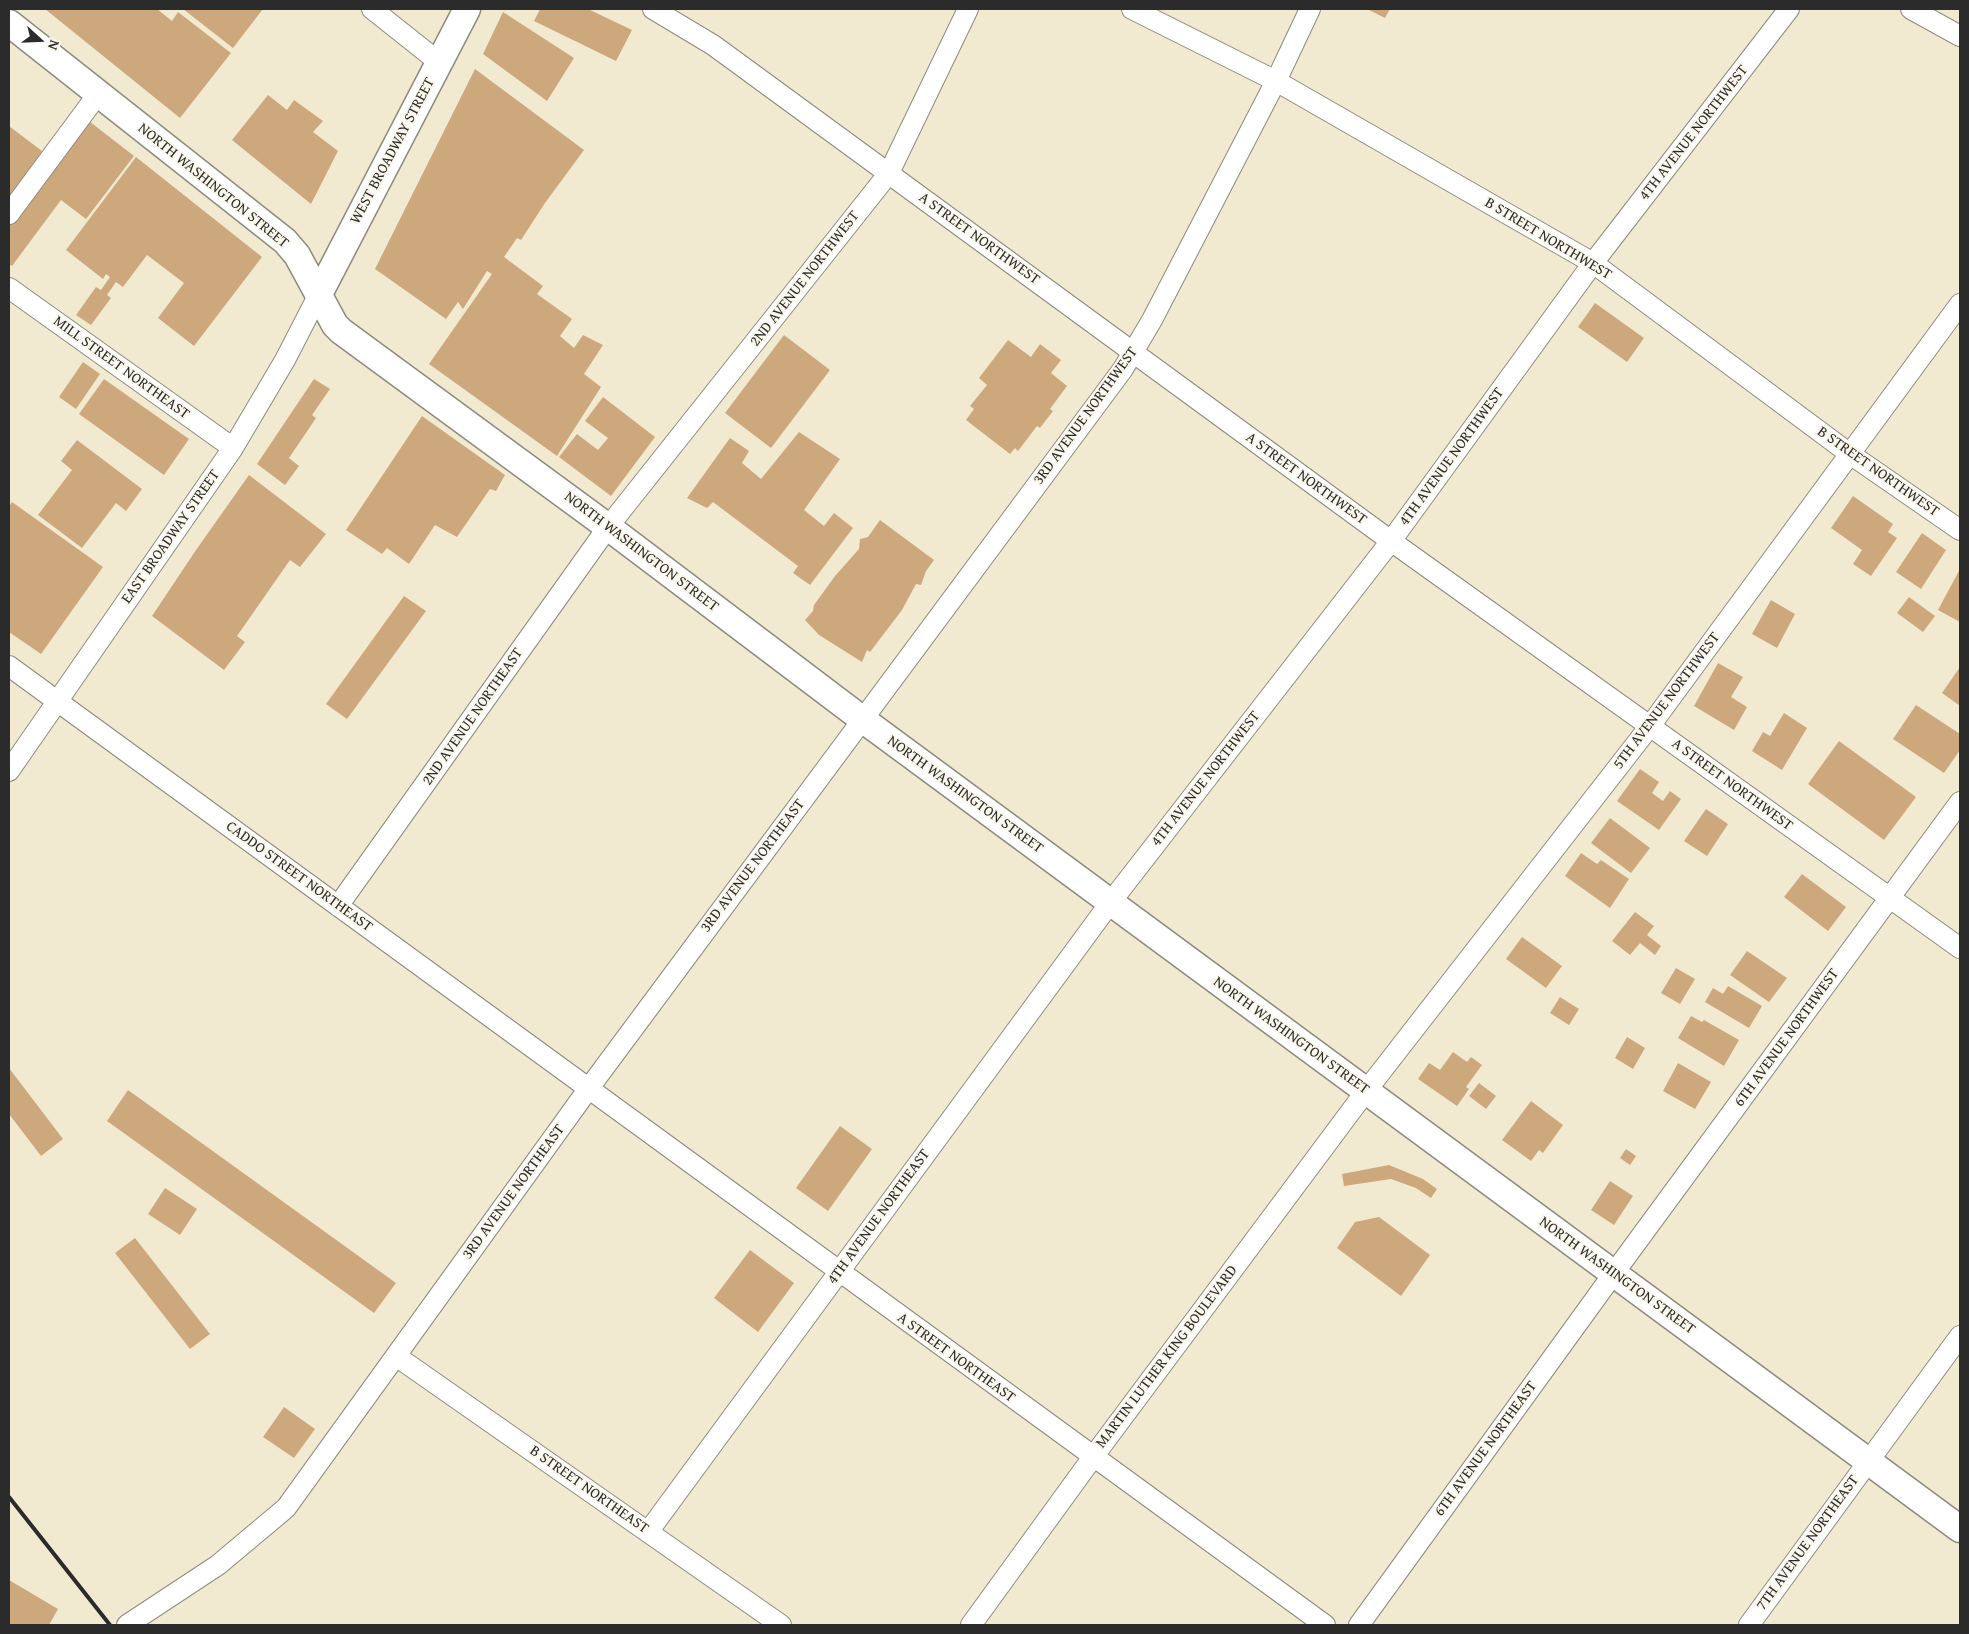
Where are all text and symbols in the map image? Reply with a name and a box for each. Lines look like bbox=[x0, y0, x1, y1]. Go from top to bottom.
north arrow bbox=[15, 15, 65, 65]
text: N bbox=[43, 37, 65, 53]
street label: 4TH AVENUE NORTHWEST bbox=[1636, 62, 1752, 204]
street label: WEST BROADWAY STREET bbox=[347, 75, 439, 227]
street label: NORTH WASHINGTON STREET bbox=[134, 120, 292, 252]
street label: A STREET NORTHWEST bbox=[915, 189, 1043, 289]
street label: B STREET NORTHWEST bbox=[1481, 194, 1615, 284]
street label: 2ND AVENUE NORTHWEST bbox=[746, 208, 864, 350]
street label: MILL STREET NORTHEAST bbox=[49, 312, 193, 424]
street label: 3RD AVENUE NORTHWEST bbox=[1030, 344, 1142, 488]
street label: 4TH AVENUE NORTHWEST bbox=[1396, 384, 1508, 530]
street label: B STREET NORTHWEST bbox=[1814, 423, 1942, 521]
street label: A STREET NORTHWEST bbox=[1242, 429, 1370, 529]
street label: EAST BROADWAY STREET bbox=[118, 467, 224, 607]
street label: NORTH WASHINGTON STREET bbox=[560, 488, 722, 616]
street label: 5TH AVENUE NORTHWEST bbox=[1610, 629, 1724, 773]
street label: 2ND AVENUE NORTHEAST bbox=[419, 645, 527, 789]
street label: 4TH AVENUE NORTHWEST bbox=[1148, 708, 1264, 850]
street label: NORTH WASHINGTON STREET bbox=[883, 732, 1047, 858]
street label: A STREET NORTHWEST bbox=[1668, 735, 1796, 835]
street label: 3RD AVENUE NORTHEAST bbox=[697, 796, 809, 936]
street label: CADDO STREET NORTHEAST bbox=[222, 818, 376, 936]
street label: 6TH AVENUE NORTHWEST bbox=[1731, 965, 1843, 1111]
street label: NORTH WASHINGTON STREET bbox=[1209, 973, 1373, 1099]
street label: 3RD AVENUE NORTHEAST bbox=[459, 1121, 569, 1263]
street label: 4TH AVENUE NORTHEAST bbox=[824, 1146, 934, 1288]
street label: NORTH WASHINGTON STREET bbox=[1535, 1213, 1699, 1339]
street label: MARTIN LUTHER KING BOULEVARD bbox=[1092, 1262, 1242, 1452]
street label: A STREET NORTHEAST bbox=[893, 1309, 1019, 1407]
street label: 6TH AVENUE NORTHEAST bbox=[1431, 1378, 1541, 1520]
street label: B STREET NORTHEAST bbox=[526, 1442, 652, 1538]
street label: 7TH AVENUE NORTHEAST bbox=[1753, 1472, 1863, 1614]

